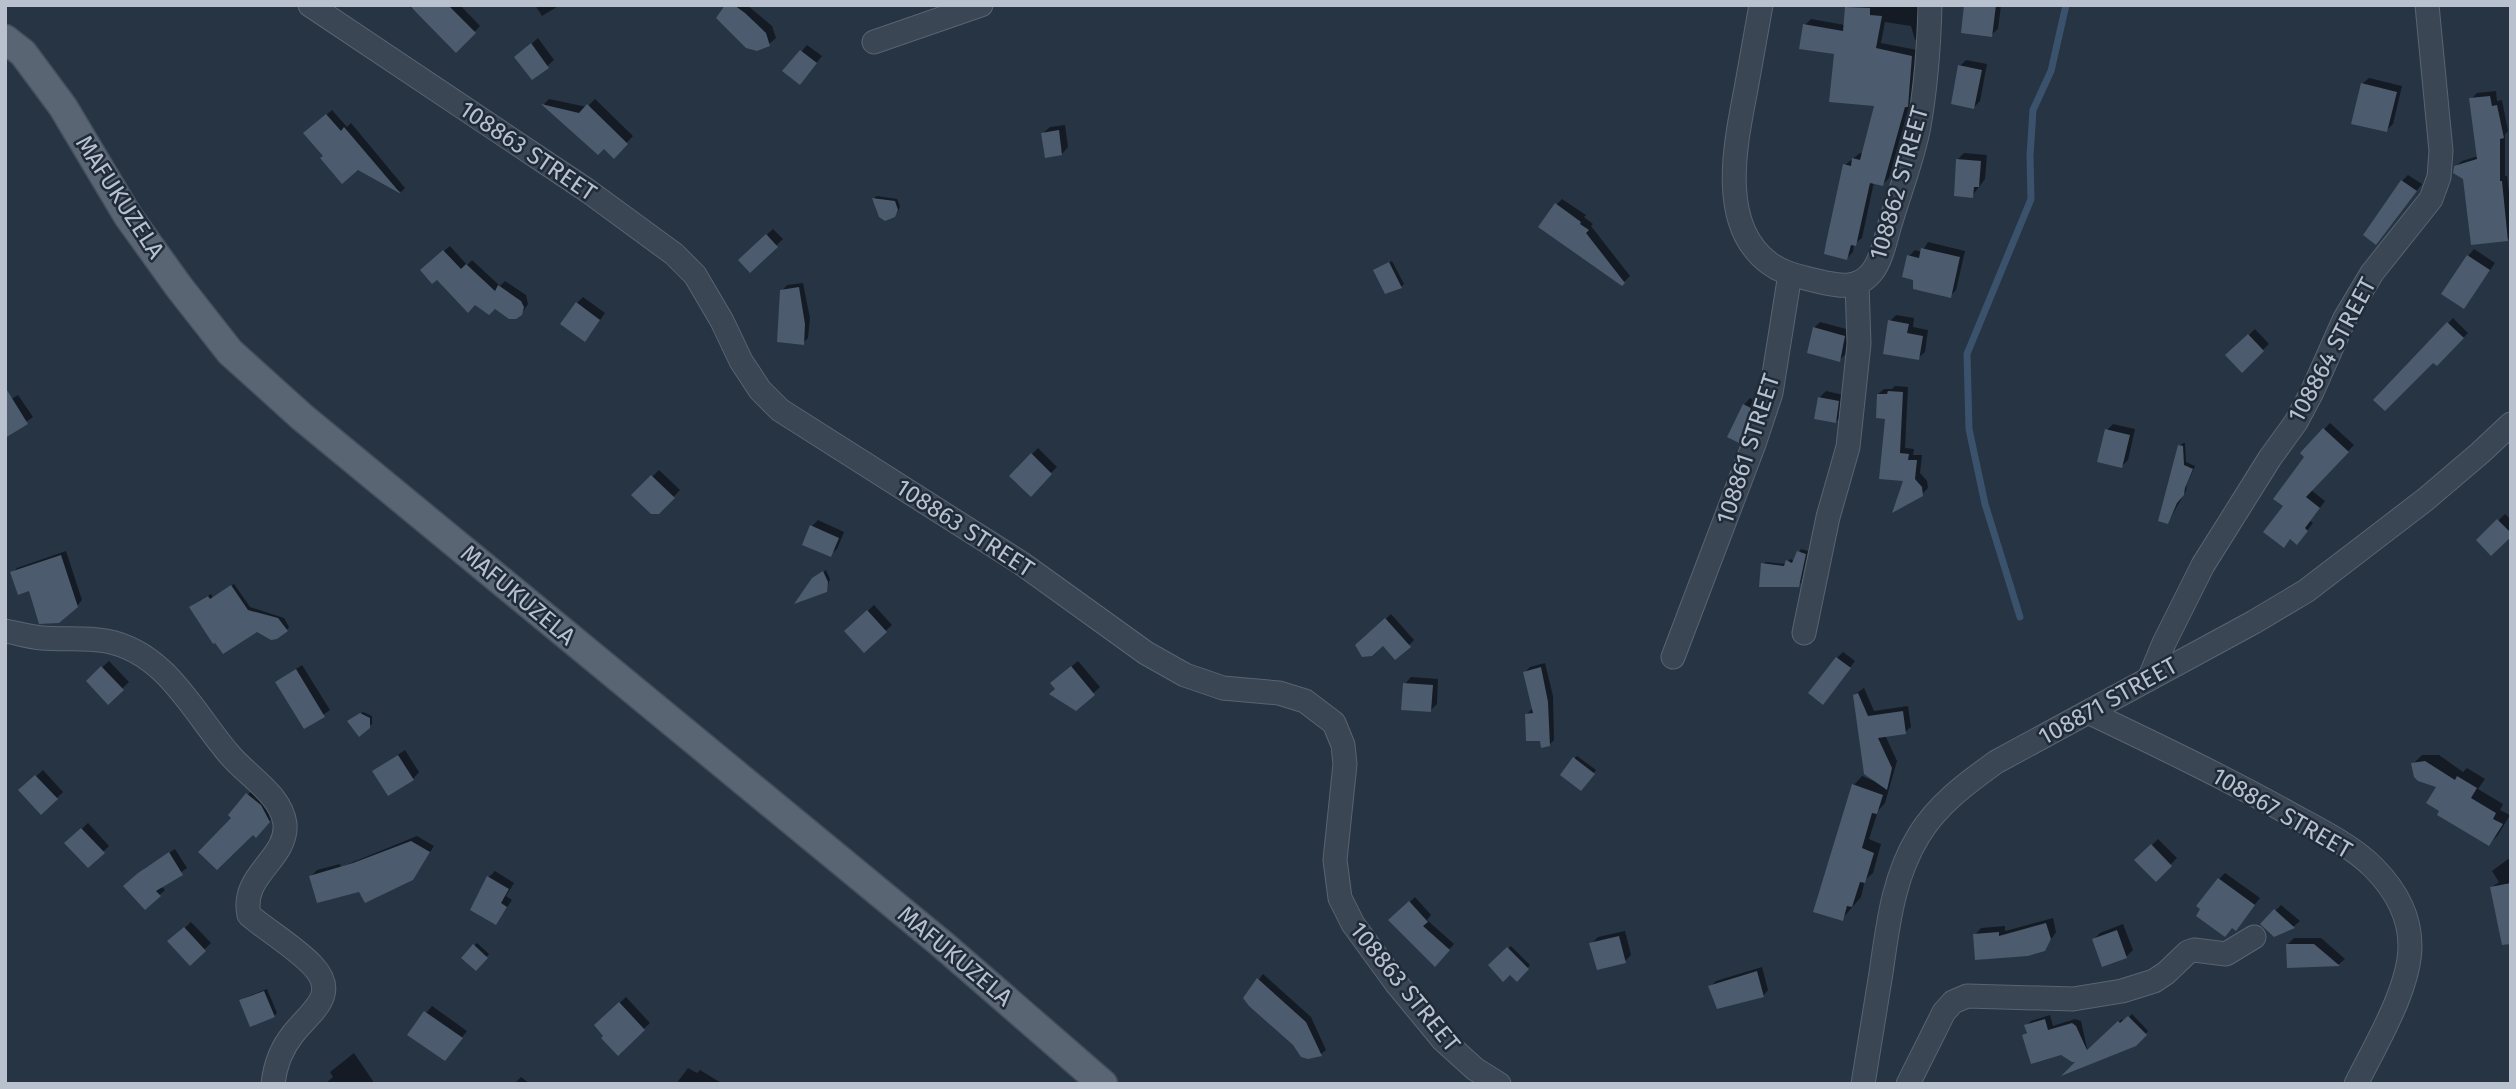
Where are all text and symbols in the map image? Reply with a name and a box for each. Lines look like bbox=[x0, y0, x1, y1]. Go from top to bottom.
street label: 108863 STREET bbox=[454, 95, 602, 207]
street label: 108862 STREET bbox=[1864, 102, 1934, 263]
street label: MAFUKUZELA bbox=[70, 130, 170, 264]
street label: 108864 STREET bbox=[2282, 272, 2382, 427]
street label: 108861 STREET bbox=[1711, 370, 1786, 528]
street label: 108863 STREET bbox=[891, 473, 1040, 583]
street label: MAFUKUZELA bbox=[455, 539, 581, 651]
street label: 108871 STREET bbox=[2034, 651, 2183, 751]
street label: 108867 STREET bbox=[2207, 762, 2357, 865]
street label: MAFUKUZELA bbox=[892, 900, 1018, 1012]
street label: 108863 STREET bbox=[1344, 917, 1466, 1058]

